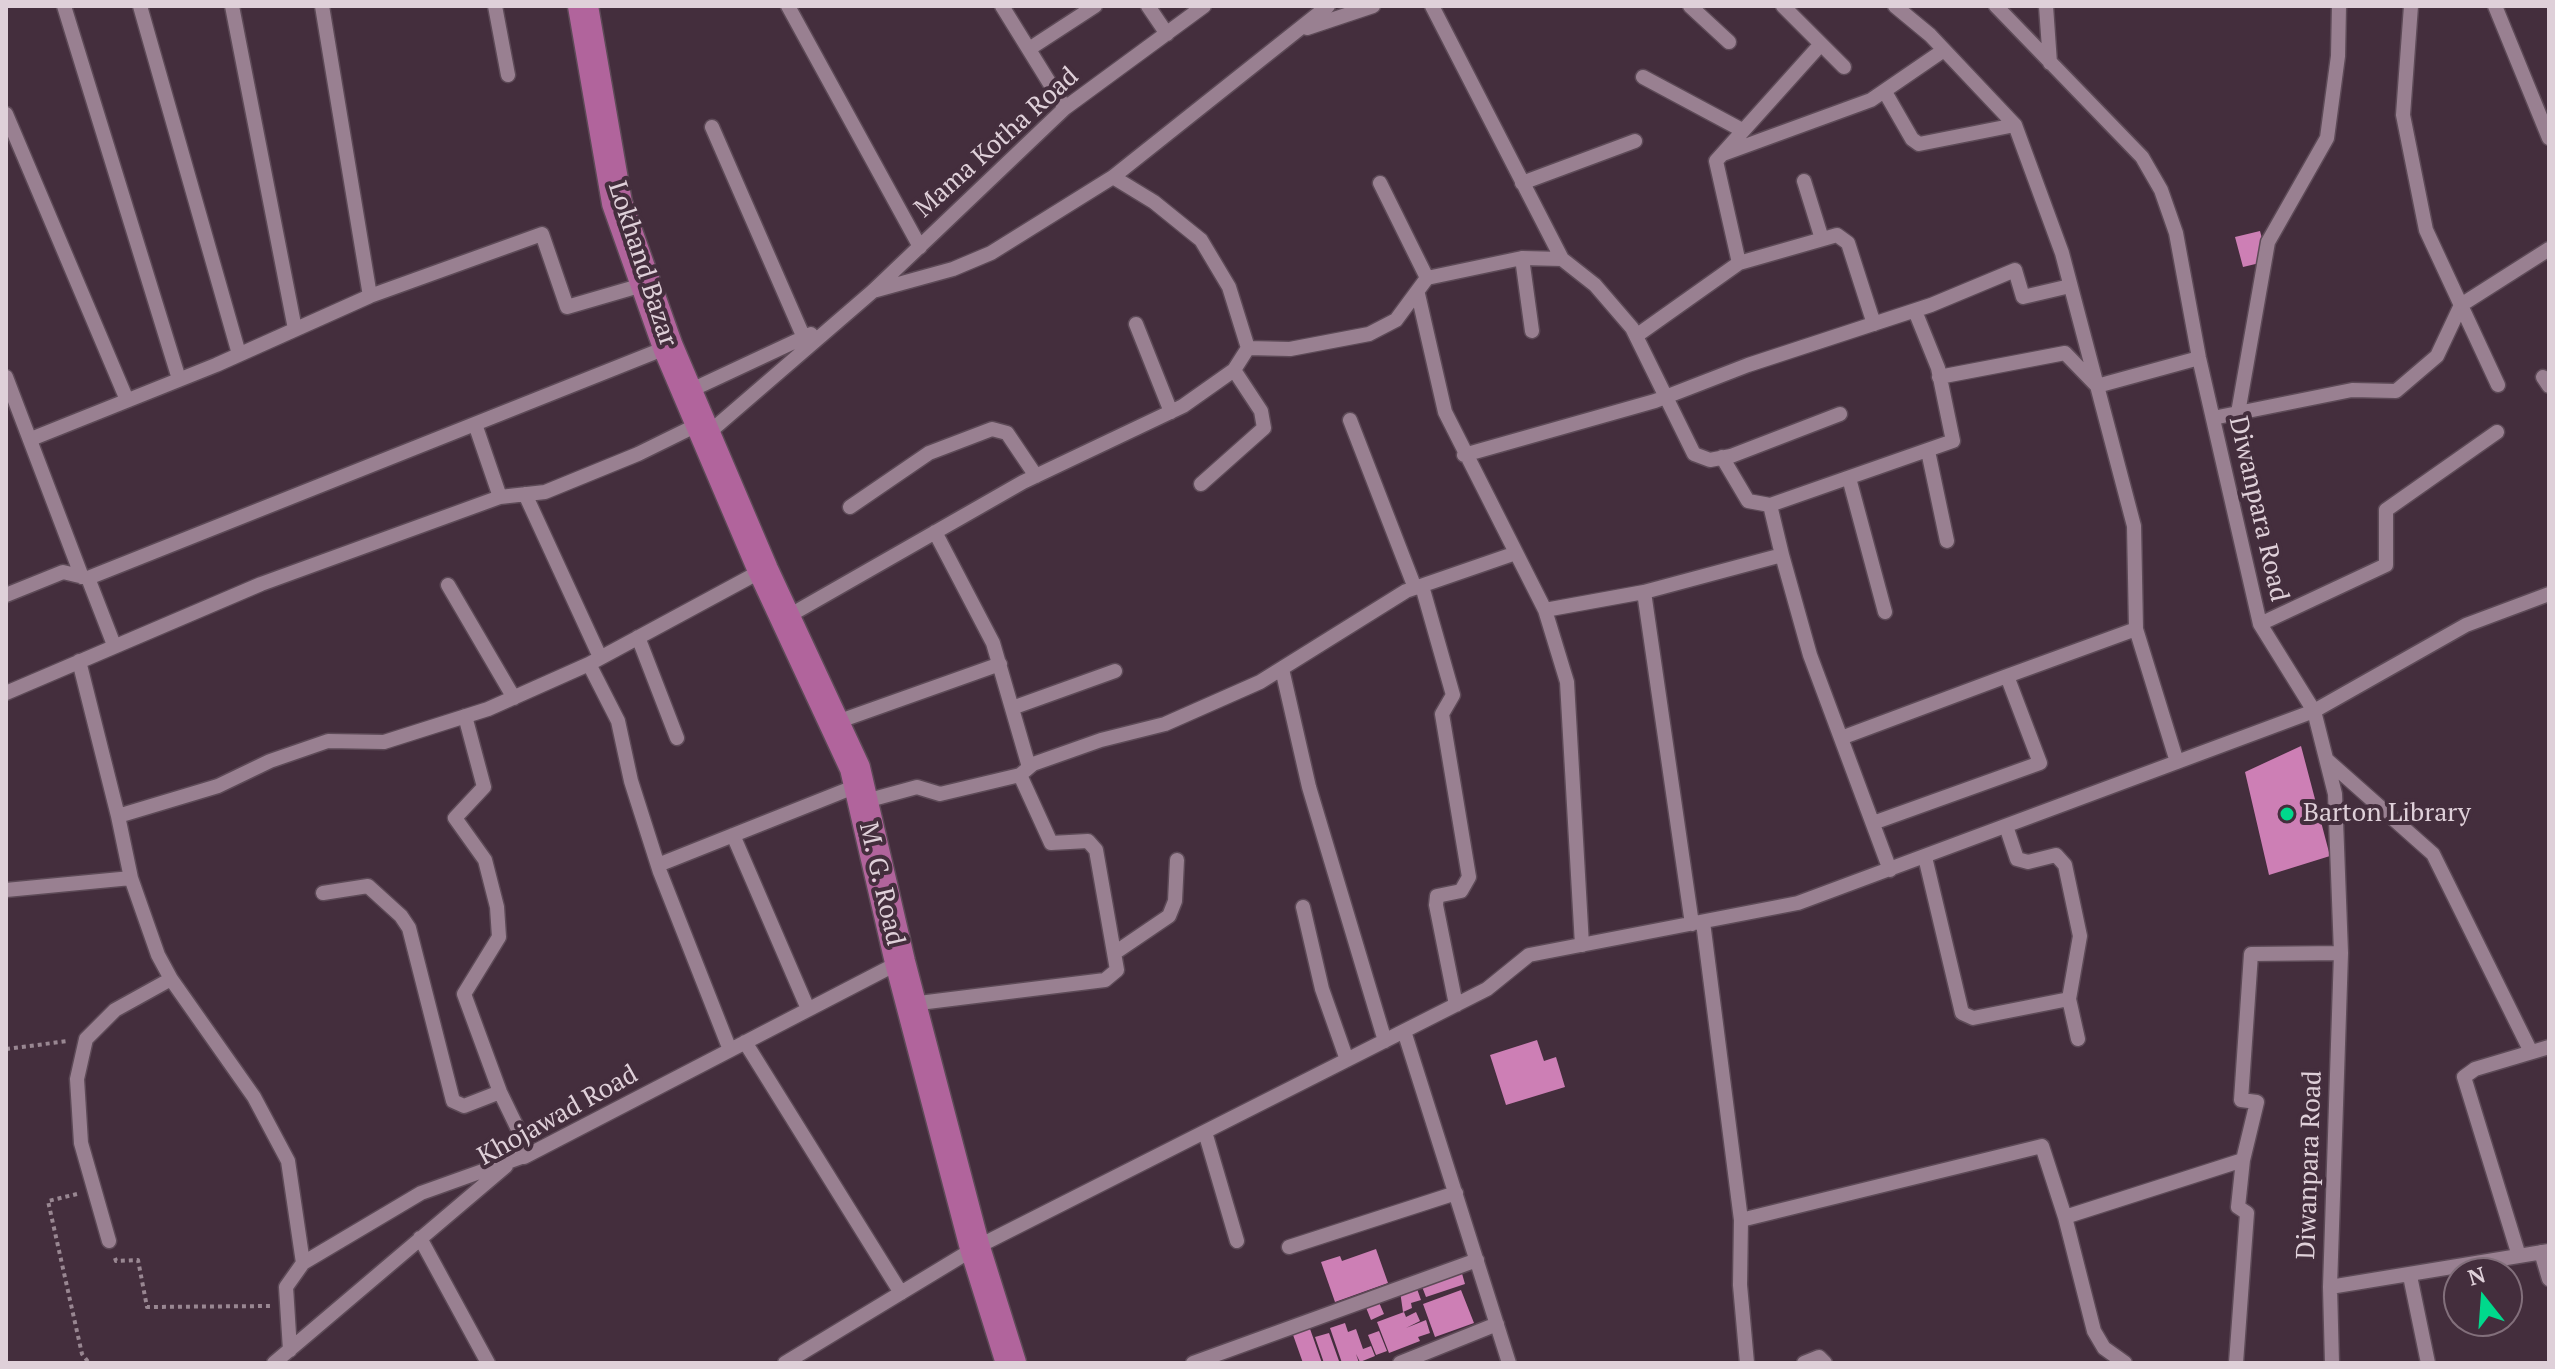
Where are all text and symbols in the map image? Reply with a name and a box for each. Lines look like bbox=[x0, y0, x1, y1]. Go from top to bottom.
street label: Mama Kotha Road bbox=[909, 61, 1085, 225]
street label: Lokhand Bazar bbox=[601, 178, 683, 350]
street label: Diwanpara Road bbox=[2222, 413, 2294, 605]
place label: Barton Library bbox=[2303, 798, 2471, 830]
marker: Barton Library bbox=[2278, 805, 2296, 823]
street label: M. G. Road bbox=[852, 819, 910, 949]
street label: Khojawad Road bbox=[473, 1059, 643, 1173]
street label: Diwanpara Road bbox=[2291, 1070, 2329, 1260]
north arrow bbox=[2443, 1257, 2523, 1337]
text: N bbox=[2464, 1259, 2489, 1292]

